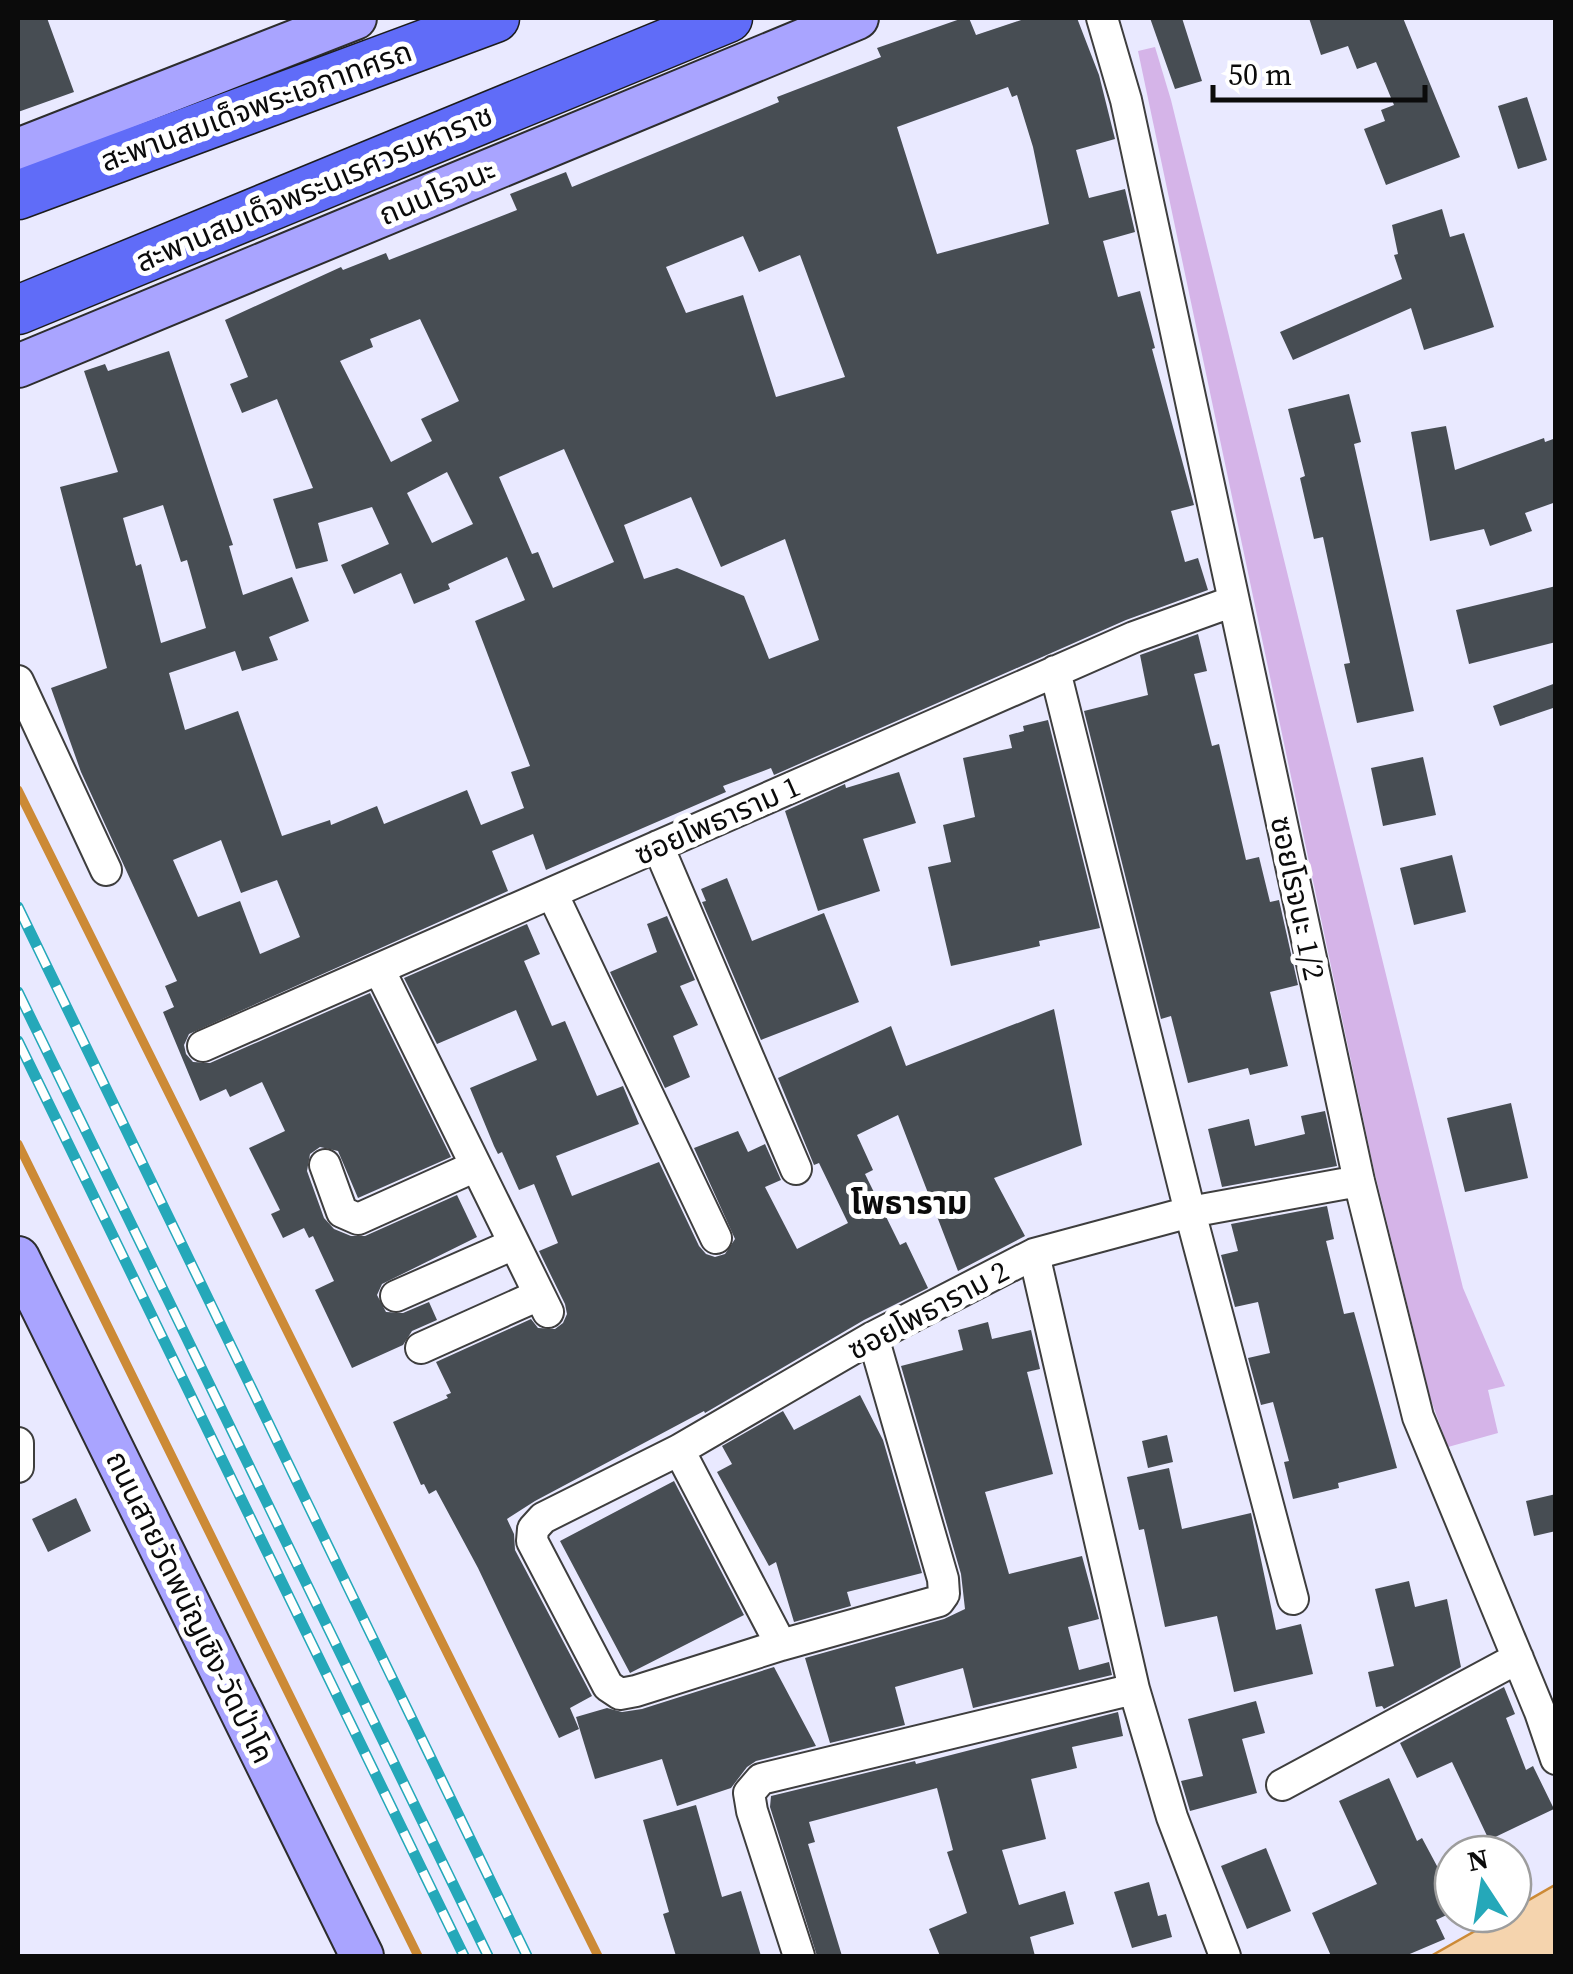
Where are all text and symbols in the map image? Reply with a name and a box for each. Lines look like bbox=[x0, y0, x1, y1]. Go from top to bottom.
street label: สะพานสมเด็จพระเอกาทศรถ bbox=[95, 31, 417, 181]
scale bar bbox=[1213, 40, 1426, 102]
text: 50 m bbox=[1228, 54, 1292, 95]
street label: สะพานสมเด็จพระนเรศวรมหาราช bbox=[129, 94, 499, 282]
street label: ถนนโรจนะ bbox=[372, 149, 502, 235]
street label: ซอยโพธาราม 1 bbox=[628, 765, 806, 875]
street label: ซอยโรจนะ 1/2 bbox=[1261, 812, 1335, 984]
district label: โพธาราม bbox=[851, 1181, 967, 1225]
street label: ซอยโพธาราม 2 bbox=[840, 1250, 1016, 1370]
street label: ถนนสายวัดพนัญเชิง-วัดป่าโค bbox=[96, 1444, 284, 1770]
north arrow bbox=[1433, 1834, 1533, 1934]
text: N bbox=[1464, 1839, 1492, 1880]

